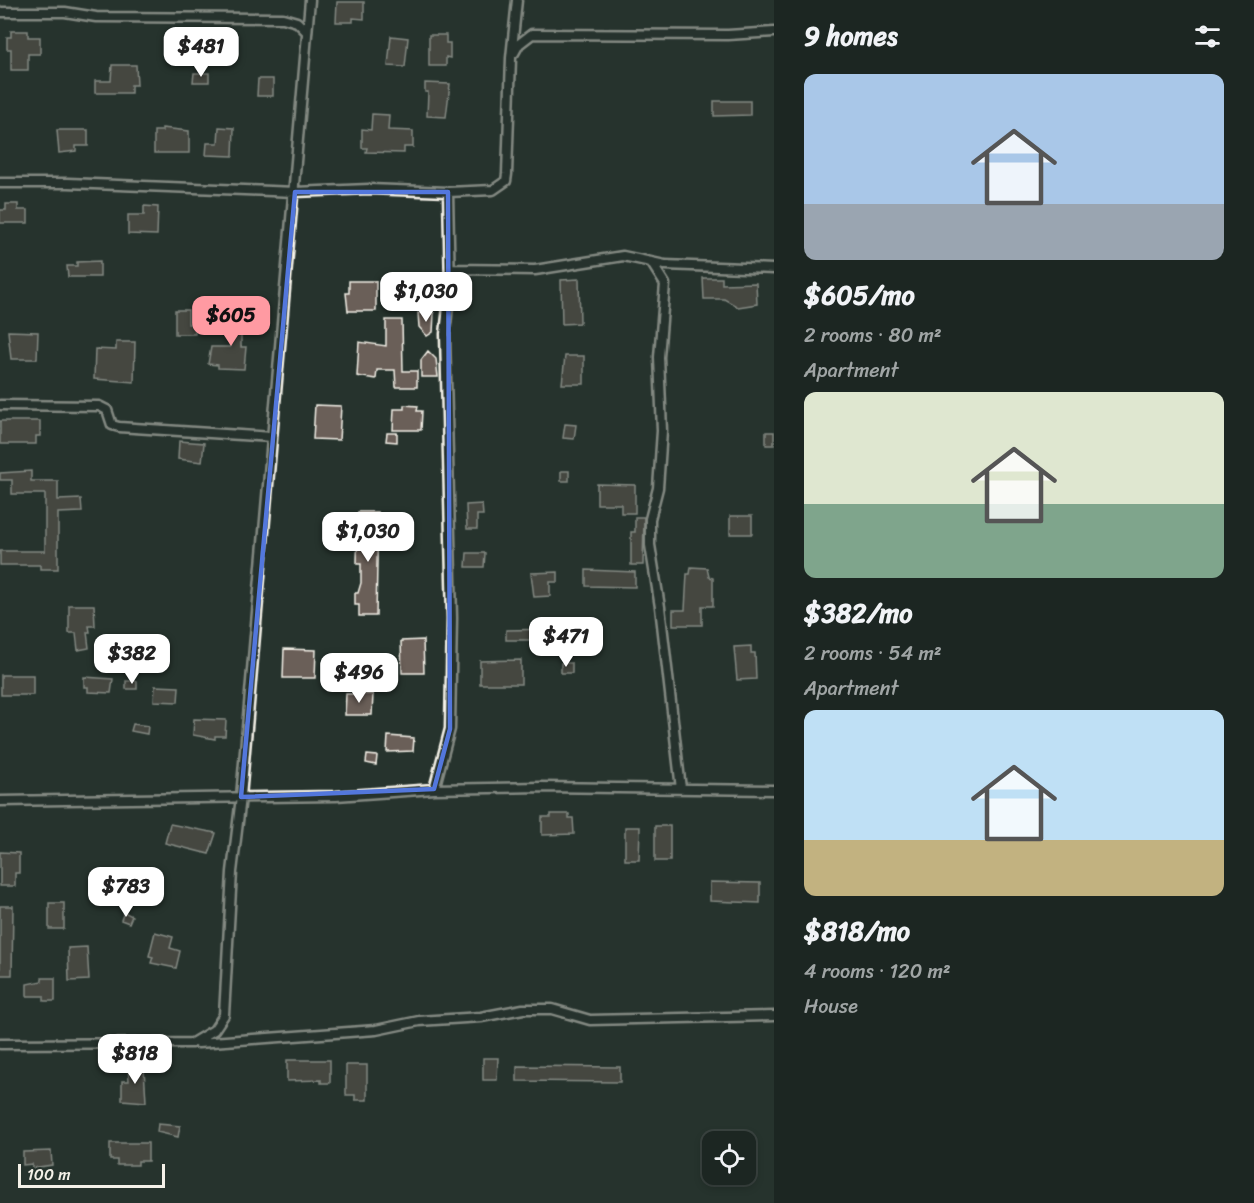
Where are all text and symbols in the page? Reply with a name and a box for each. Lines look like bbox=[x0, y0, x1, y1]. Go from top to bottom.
text: 9 homes bbox=[804, 13, 898, 59]
icon: filters bbox=[1191, 20, 1224, 53]
pin: $481 bbox=[165, 27, 237, 78]
text: $481 bbox=[178, 29, 224, 64]
icon: home bbox=[960, 113, 1068, 221]
pin: $1,030 bbox=[377, 272, 475, 323]
text: $605/mo bbox=[804, 272, 915, 318]
text: $1,030 bbox=[394, 274, 458, 309]
pin: $605 bbox=[195, 296, 267, 347]
text: $605 bbox=[206, 298, 256, 333]
text: 2 rooms · 80 m² bbox=[804, 318, 942, 353]
text: Apartment bbox=[804, 353, 898, 388]
icon: home bbox=[960, 431, 1068, 539]
pin: $1,030 bbox=[319, 512, 417, 563]
text: $1,030 bbox=[336, 514, 400, 549]
text: $382/mo bbox=[804, 590, 913, 636]
pin: $471 bbox=[530, 617, 602, 668]
text: $471 bbox=[543, 619, 589, 654]
pin: $382 bbox=[96, 634, 168, 685]
text: $382 bbox=[108, 636, 156, 671]
text: 2 rooms · 54 m² bbox=[804, 636, 942, 671]
pin: $496 bbox=[323, 653, 395, 704]
text: $496 bbox=[334, 655, 384, 690]
text: Apartment bbox=[804, 671, 898, 706]
icon: home bbox=[960, 749, 1068, 857]
pin: $783 bbox=[90, 867, 162, 918]
text: $783 bbox=[102, 869, 150, 904]
text: $818/mo bbox=[804, 908, 910, 954]
text: 4 rooms · 120 m² bbox=[804, 954, 951, 989]
text: House bbox=[804, 989, 858, 1024]
pin: $818 bbox=[99, 1034, 171, 1085]
text: $818 bbox=[112, 1036, 158, 1071]
map controls bbox=[702, 1131, 756, 1185]
button: locate bbox=[702, 1131, 756, 1185]
text: 100 m bbox=[27, 1160, 71, 1189]
scale bar bbox=[18, 1161, 165, 1188]

